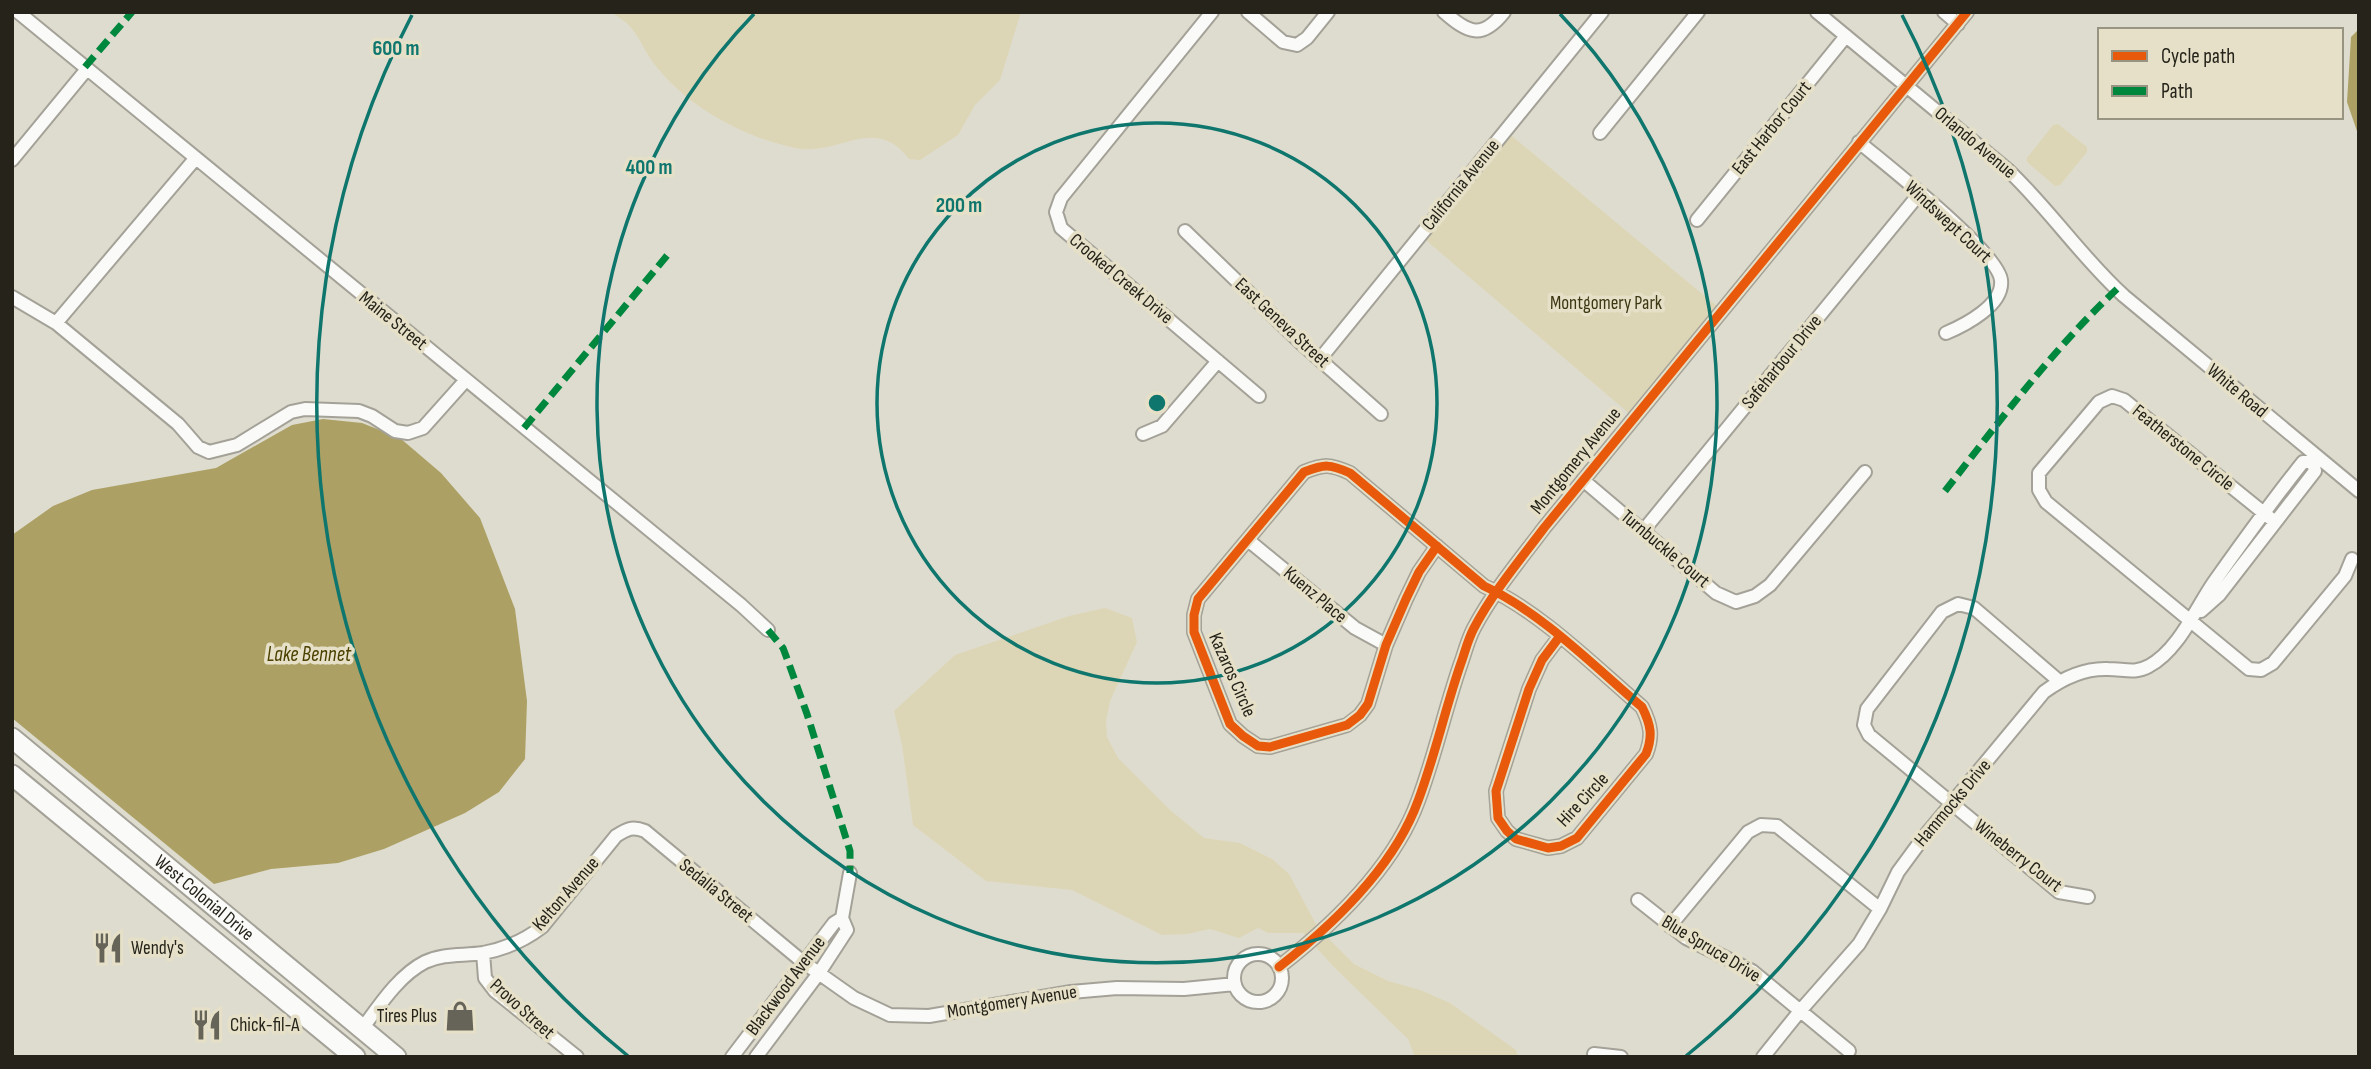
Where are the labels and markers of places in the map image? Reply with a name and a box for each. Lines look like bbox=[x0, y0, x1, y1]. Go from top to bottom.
centre of rings bbox=[1145, 391, 1169, 415]
restaurant icon: Wendy's bbox=[91, 931, 125, 965]
place label: Wendy's bbox=[131, 937, 184, 960]
shop icon: Tires Plus bbox=[443, 999, 477, 1033]
place label: Tires Plus bbox=[377, 1005, 437, 1028]
restaurant icon: Chick-fil-A bbox=[190, 1008, 224, 1042]
place label: Chick-fil-A bbox=[230, 1014, 300, 1037]

